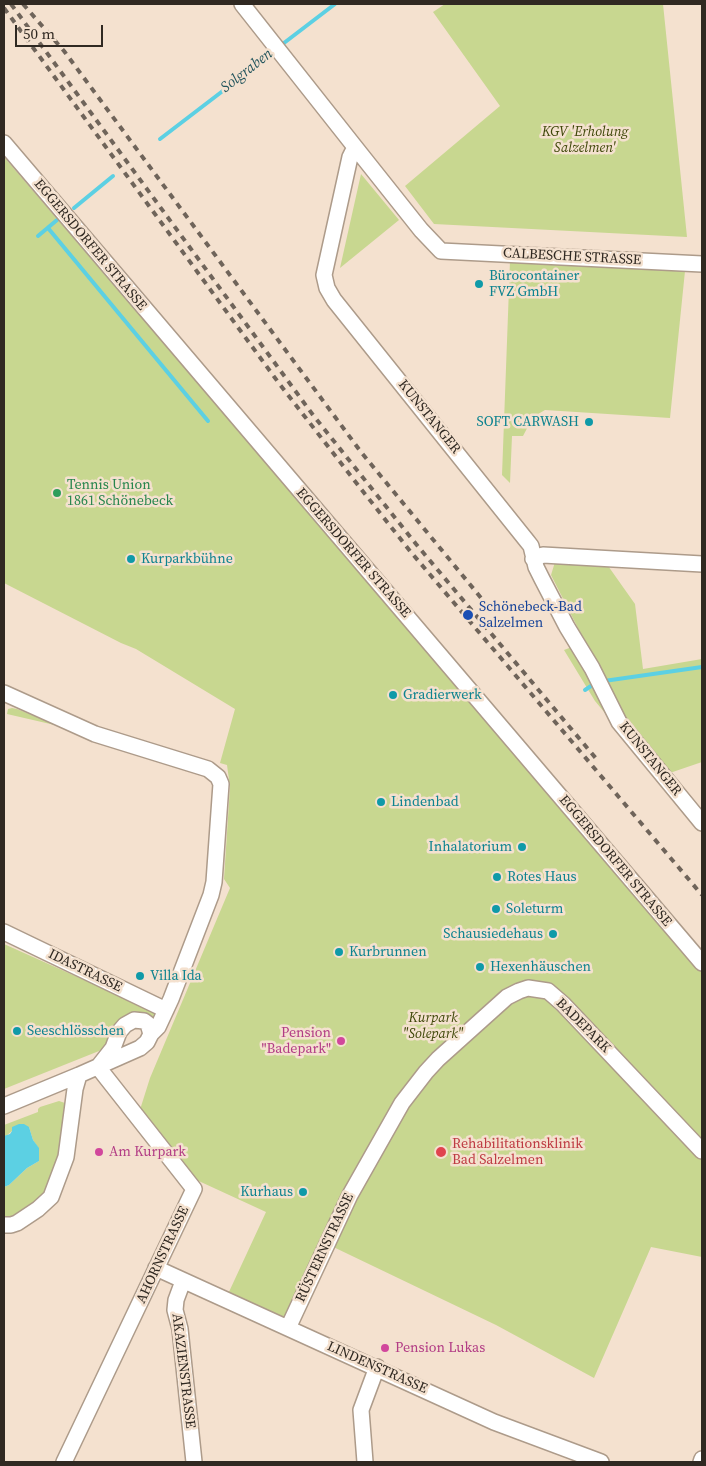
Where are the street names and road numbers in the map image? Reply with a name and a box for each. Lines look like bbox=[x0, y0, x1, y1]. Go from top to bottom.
street label: EGGERSDORFER STRASSE bbox=[30, 176, 150, 314]
street label: CALBESCHE STRASSE bbox=[503, 245, 641, 269]
street label: KUNSTANGER bbox=[394, 377, 464, 457]
street label: EGGERSDORFER STRASSE bbox=[292, 485, 414, 621]
street label: KUNSTANGER bbox=[615, 719, 685, 799]
street label: EGGERSDORFER STRASSE bbox=[555, 792, 675, 930]
street label: IDASTRASSE bbox=[45, 946, 125, 996]
street label: BADEPARK bbox=[552, 995, 614, 1057]
street label: RÜSTERNSTRASSE bbox=[292, 1191, 358, 1305]
street label: AHORNSTRASSE bbox=[133, 1204, 193, 1306]
street label: AKAZIENSTRASSE bbox=[168, 1312, 198, 1430]
street label: LINDENSTRASSE bbox=[324, 1338, 430, 1398]

